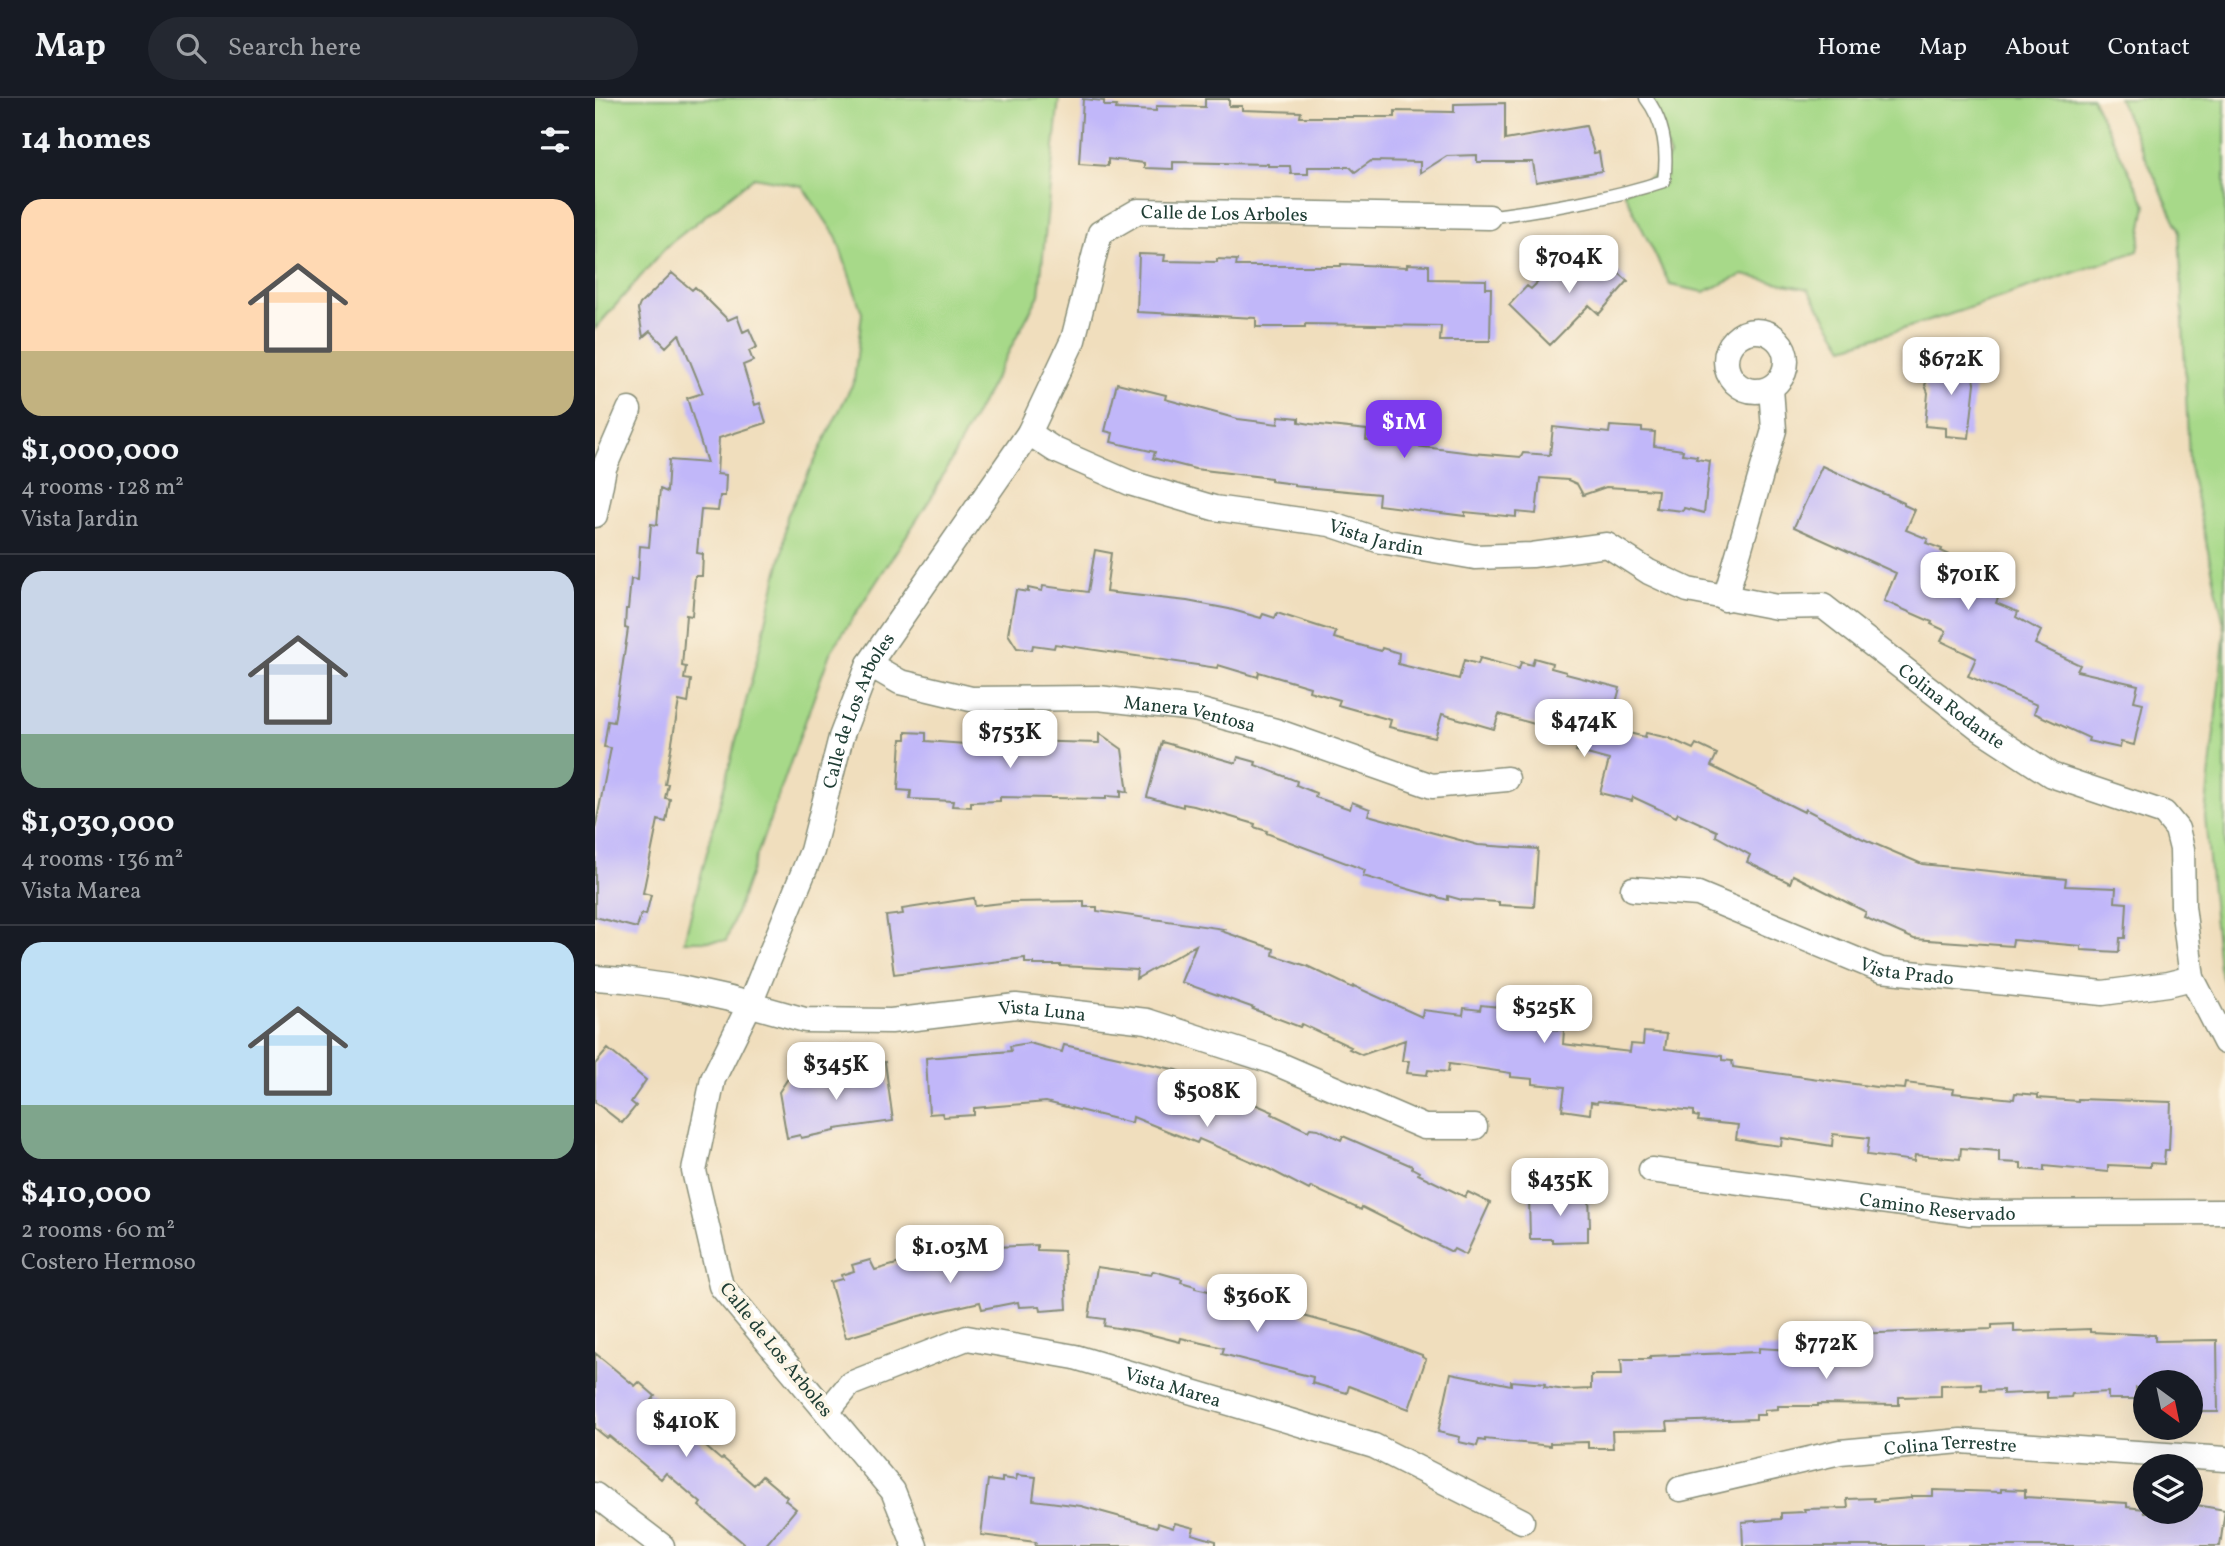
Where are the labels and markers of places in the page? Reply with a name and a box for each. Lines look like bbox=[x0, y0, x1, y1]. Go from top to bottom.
pin: $704K bbox=[1520, 236, 1618, 295]
pin: $672K bbox=[1902, 338, 2000, 397]
pin: $1M bbox=[1370, 400, 1438, 460]
pin: $701K bbox=[1919, 552, 2017, 612]
pin: $474K bbox=[1535, 700, 1633, 759]
pin: $753K bbox=[961, 710, 1059, 770]
pin: $525K bbox=[1495, 986, 1593, 1045]
pin: $345K bbox=[787, 1042, 885, 1102]
pin: $508K bbox=[1158, 1070, 1256, 1129]
pin: $435K bbox=[1511, 1158, 1609, 1218]
pin: $1.03M bbox=[893, 1226, 1007, 1285]
pin: $360K bbox=[1208, 1274, 1306, 1334]
pin: $772K bbox=[1777, 1322, 1875, 1381]
pin: $410K bbox=[637, 1400, 735, 1459]

